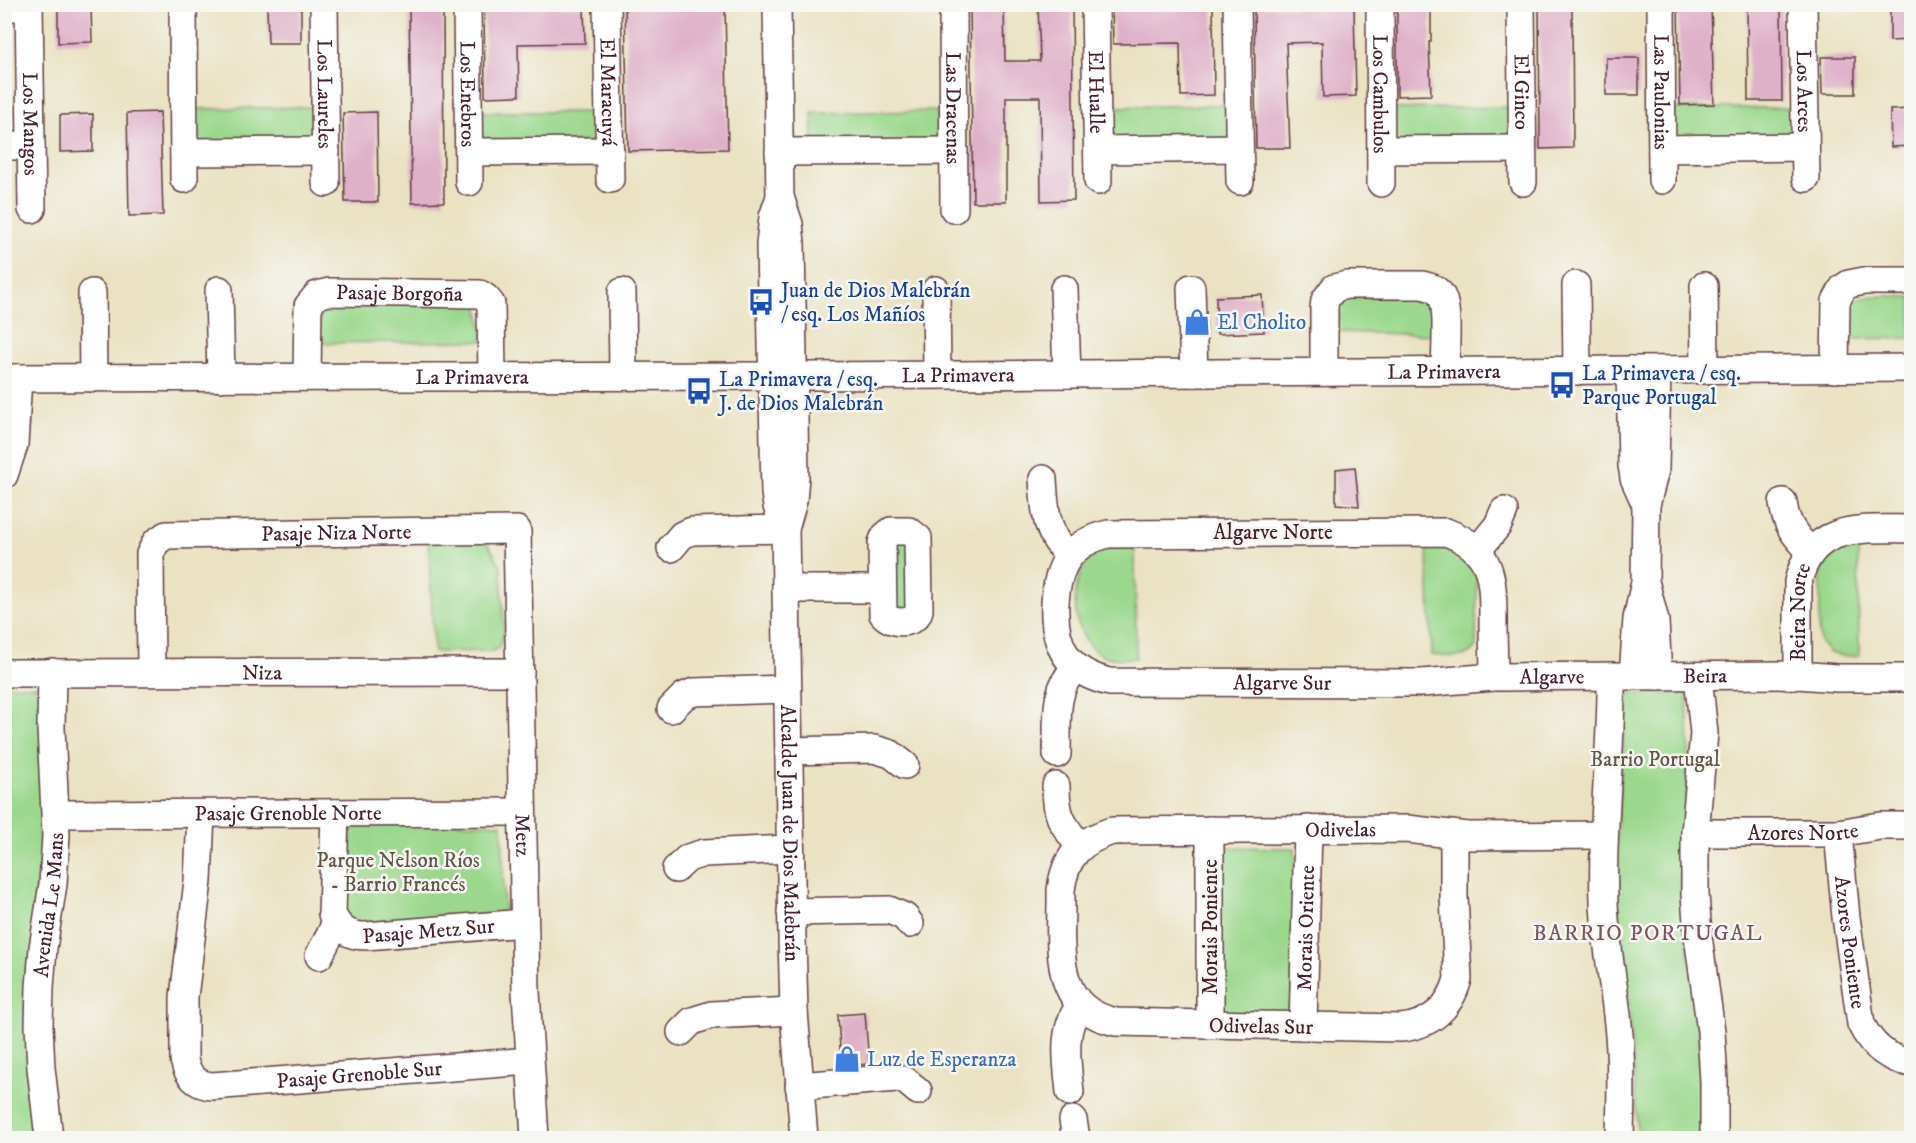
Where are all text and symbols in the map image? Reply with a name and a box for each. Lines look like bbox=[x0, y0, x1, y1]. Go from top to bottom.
street label: Los Cambulos bbox=[1366, 34, 1393, 154]
street label: Las Paulonias bbox=[1647, 34, 1674, 150]
street label: El Maracuyá bbox=[594, 37, 621, 147]
street label: Los Laureles bbox=[310, 39, 338, 149]
street label: Los Enebros bbox=[453, 41, 481, 147]
street label: Los Arces bbox=[1790, 49, 1817, 133]
street label: El Hualle bbox=[1082, 50, 1109, 134]
street label: Las Dracenas bbox=[939, 52, 966, 164]
street label: El Ginco bbox=[1508, 54, 1534, 130]
street label: Los Mangos bbox=[16, 72, 44, 176]
place label: Juan de Dios Malebrán / esq. Los Mañíos bbox=[779, 278, 971, 328]
street label: Pasaje Borgoña bbox=[336, 280, 463, 308]
bus stop icon: Juan de Dios Malebrán / esq. Los Mañíos bbox=[746, 287, 776, 317]
shop icon: El Cholito bbox=[1182, 307, 1212, 337]
place label: El Cholito bbox=[1217, 310, 1306, 336]
street label: La Primavera bbox=[1387, 359, 1501, 386]
place label: La Primavera / esq. Parque Portugal bbox=[1582, 361, 1741, 411]
street label: La Primavera bbox=[901, 363, 1015, 389]
street label: La Primavera bbox=[415, 365, 529, 391]
place label: La Primavera / esq. J. de Dios Malebrán bbox=[717, 367, 883, 417]
bus stop icon: La Primavera / esq. Parque Portugal bbox=[1547, 370, 1577, 400]
bus stop icon: La Primavera / esq. J. de Dios Malebrán bbox=[684, 376, 714, 406]
street label: Pasaje Niza Norte bbox=[261, 520, 412, 548]
street label: Algarve Norte bbox=[1213, 520, 1333, 546]
street label: Beira Norte bbox=[1785, 559, 1817, 661]
street label: Niza bbox=[242, 660, 282, 687]
street label: Beira bbox=[1683, 663, 1727, 690]
street label: Algarve bbox=[1519, 664, 1585, 691]
street label: Algarve Sur bbox=[1233, 670, 1332, 697]
street label: Alcalde Juan de Dios Malebrán bbox=[774, 704, 805, 962]
park label: Barrio Portugal bbox=[1590, 747, 1721, 773]
street label: Pasaje Grenoble Norte bbox=[194, 801, 382, 827]
street label: Metz bbox=[509, 813, 535, 857]
street label: Odivelas bbox=[1305, 817, 1376, 844]
street label: Azores Norte bbox=[1748, 818, 1861, 847]
street label: Avenida Le Mans bbox=[29, 832, 70, 978]
park label: Parque Nelson Ríos - Barrio Francés bbox=[316, 848, 480, 898]
street label: Morais Poniente bbox=[1198, 859, 1224, 995]
street label: Morais Oriente bbox=[1292, 865, 1321, 991]
street label: Azores Poniente bbox=[1828, 875, 1871, 1011]
street label: Pasaje Metz Sur bbox=[362, 913, 496, 950]
district label: BARRIO PORTUGAL bbox=[1533, 920, 1763, 947]
street label: Odivelas Sur bbox=[1209, 1013, 1314, 1041]
shop icon: Luz de Esperanza bbox=[832, 1044, 862, 1074]
place label: Luz de Esperanza bbox=[867, 1047, 1016, 1073]
street label: Pasaje Grenoble Sur bbox=[276, 1056, 443, 1095]

